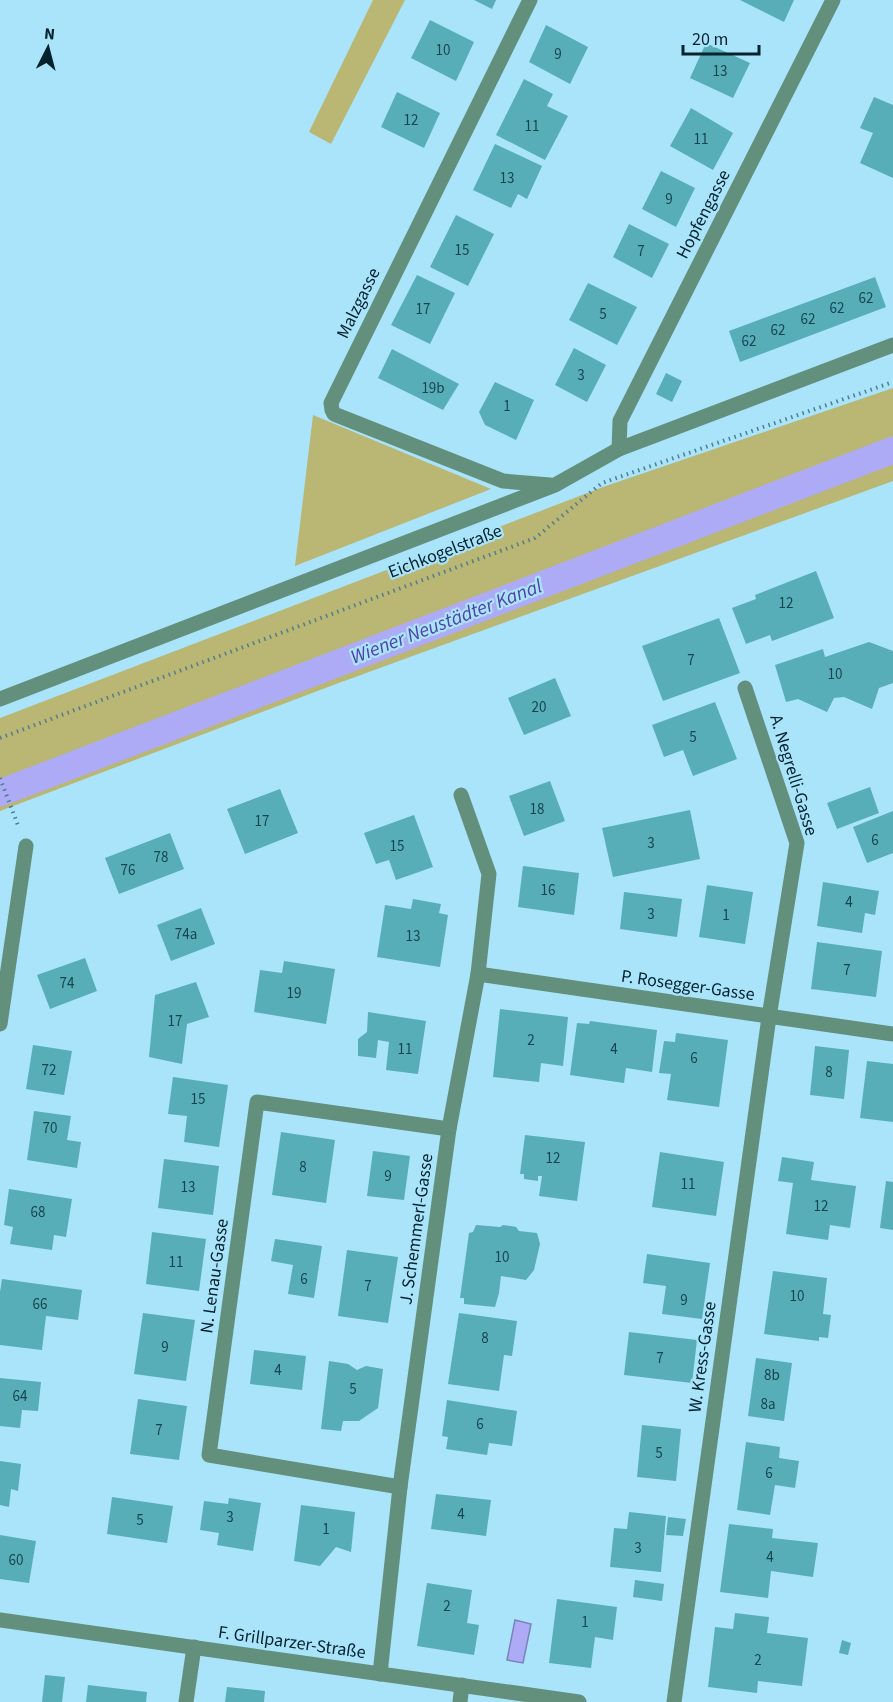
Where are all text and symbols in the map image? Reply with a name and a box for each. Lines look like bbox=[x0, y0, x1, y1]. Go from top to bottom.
north arrow bbox=[18, 18, 78, 78]
scale bar bbox=[683, 18, 760, 56]
text: N bbox=[43, 23, 56, 46]
text: 20 m bbox=[692, 27, 728, 52]
house number: 10 bbox=[436, 40, 450, 61]
house number: 9 bbox=[554, 44, 562, 65]
house number: 13 bbox=[713, 61, 727, 82]
house number: 12 bbox=[404, 110, 418, 131]
house number: 11 bbox=[525, 116, 539, 137]
house number: 11 bbox=[694, 129, 708, 150]
street label: Hopfengasse bbox=[670, 165, 737, 263]
house number: 13 bbox=[500, 168, 514, 189]
house number: 9 bbox=[665, 189, 673, 210]
house number: 15 bbox=[455, 240, 469, 261]
house number: 7 bbox=[637, 241, 645, 262]
street label: Malzgasse bbox=[331, 263, 386, 343]
house number: 62 bbox=[859, 288, 873, 309]
house number: 62 bbox=[830, 298, 844, 319]
house number: 17 bbox=[416, 299, 430, 320]
house number: 5 bbox=[599, 304, 607, 325]
house number: 62 bbox=[801, 309, 815, 330]
house number: 62 bbox=[771, 320, 785, 341]
house number: 62 bbox=[742, 331, 756, 352]
house number: 3 bbox=[577, 365, 585, 386]
house number: 19b bbox=[421, 378, 445, 399]
house number: 1 bbox=[503, 396, 511, 417]
street label: Eichkogelstraße bbox=[385, 518, 506, 585]
water label: Wiener Neustädter Kanal bbox=[347, 572, 546, 671]
house number: 12 bbox=[779, 593, 793, 614]
house number: 7 bbox=[687, 650, 695, 671]
house number: 10 bbox=[828, 664, 842, 685]
house number: 20 bbox=[532, 697, 546, 718]
street label: A. Negrelli-Gasse bbox=[763, 711, 824, 839]
house number: 5 bbox=[689, 727, 697, 748]
house number: 18 bbox=[530, 799, 544, 820]
house number: 17 bbox=[255, 811, 269, 832]
house number: 6 bbox=[871, 830, 879, 851]
house number: 3 bbox=[647, 833, 655, 854]
house number: 15 bbox=[390, 836, 404, 857]
house number: 78 bbox=[154, 847, 168, 868]
house number: 76 bbox=[121, 860, 135, 881]
house number: 16 bbox=[541, 880, 555, 901]
house number: 4 bbox=[845, 892, 853, 913]
house number: 3 bbox=[647, 904, 655, 925]
house number: 1 bbox=[722, 905, 730, 926]
house number: 74a bbox=[175, 924, 197, 945]
house number: 13 bbox=[406, 926, 420, 947]
house number: 7 bbox=[843, 960, 851, 981]
street label: P. Rosegger-Gasse bbox=[619, 964, 756, 1007]
house number: 74 bbox=[60, 973, 75, 994]
house number: 19 bbox=[287, 983, 301, 1004]
house number: 17 bbox=[168, 1011, 182, 1032]
house number: 2 bbox=[527, 1030, 535, 1051]
house number: 11 bbox=[398, 1039, 412, 1060]
house number: 4 bbox=[610, 1039, 618, 1060]
house number: 6 bbox=[690, 1048, 698, 1069]
house number: 72 bbox=[42, 1060, 56, 1081]
house number: 8 bbox=[825, 1062, 833, 1083]
house number: 15 bbox=[191, 1089, 205, 1110]
house number: 70 bbox=[43, 1118, 57, 1139]
house number: 12 bbox=[546, 1148, 560, 1169]
street label: J. Schemmerl-Gasse bbox=[394, 1152, 439, 1306]
house number: 8 bbox=[299, 1157, 307, 1178]
house number: 9 bbox=[384, 1166, 392, 1187]
house number: 11 bbox=[681, 1174, 695, 1195]
house number: 13 bbox=[181, 1177, 195, 1198]
house number: 12 bbox=[814, 1196, 828, 1217]
house number: 68 bbox=[31, 1202, 45, 1223]
street label: N. Lenau-Gasse bbox=[194, 1217, 235, 1335]
house number: 10 bbox=[495, 1247, 509, 1268]
house number: 11 bbox=[169, 1252, 183, 1273]
house number: 6 bbox=[300, 1269, 308, 1290]
house number: 7 bbox=[364, 1276, 372, 1297]
house number: 10 bbox=[790, 1286, 804, 1307]
house number: 9 bbox=[680, 1290, 688, 1311]
house number: 66 bbox=[33, 1294, 47, 1315]
street label: W. Kress-Gasse bbox=[682, 1300, 723, 1414]
house number: 8 bbox=[481, 1328, 489, 1349]
house number: 9 bbox=[161, 1337, 169, 1358]
house number: 7 bbox=[656, 1348, 664, 1369]
house number: 4 bbox=[274, 1360, 282, 1381]
house number: 8b bbox=[764, 1365, 780, 1386]
house number: 5 bbox=[349, 1379, 357, 1400]
house number: 64 bbox=[13, 1386, 28, 1407]
house number: 8a bbox=[760, 1394, 776, 1415]
house number: 6 bbox=[476, 1414, 484, 1435]
house number: 7 bbox=[155, 1420, 163, 1441]
house number: 5 bbox=[655, 1443, 663, 1464]
house number: 6 bbox=[765, 1463, 773, 1484]
house number: 4 bbox=[457, 1504, 465, 1525]
house number: 3 bbox=[226, 1507, 234, 1528]
house number: 5 bbox=[136, 1510, 144, 1531]
house number: 1 bbox=[322, 1519, 330, 1540]
house number: 3 bbox=[634, 1538, 642, 1559]
house number: 4 bbox=[766, 1547, 774, 1568]
house number: 60 bbox=[9, 1550, 23, 1571]
house number: 2 bbox=[443, 1596, 451, 1617]
house number: 1 bbox=[581, 1612, 589, 1633]
street label: F. Grillparzer-Straße bbox=[217, 1620, 367, 1665]
house number: 2 bbox=[754, 1650, 762, 1671]

